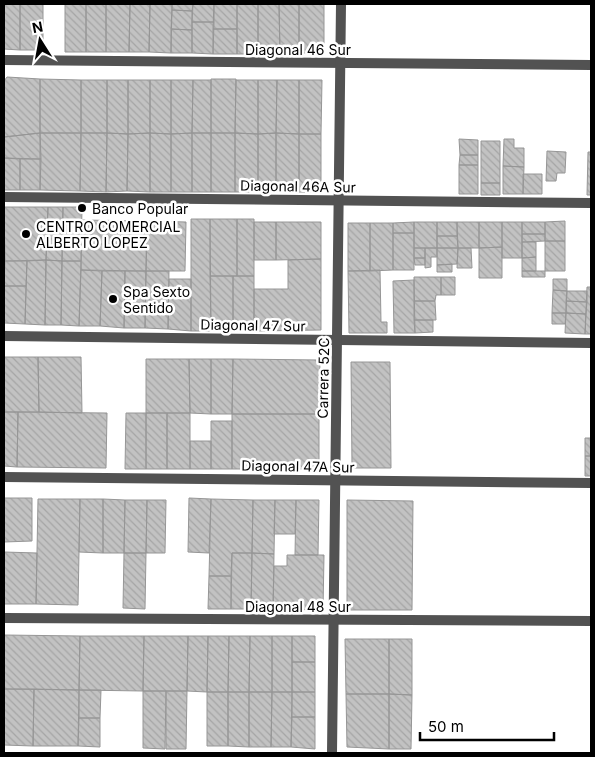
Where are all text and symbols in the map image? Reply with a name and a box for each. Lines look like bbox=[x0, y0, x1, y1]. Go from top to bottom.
north arrow bbox=[15, 15, 65, 65]
text: N bbox=[31, 17, 44, 36]
street label: Diagonal 46 Sur bbox=[245, 41, 351, 58]
street label: Diagonal 46A Sur bbox=[240, 176, 356, 196]
place label: Banco Popular bbox=[92, 200, 188, 217]
marker: Banco Popular bbox=[76, 202, 88, 214]
place label: CENTRO COMERCIAL ALBERTO LOPEZ bbox=[36, 218, 181, 251]
marker: CENTRO COMERCIAL ALBERTO LOPEZ bbox=[20, 228, 32, 240]
place label: Spa Sexto Sentido bbox=[123, 283, 190, 316]
marker: Spa Sexto Sentido bbox=[107, 293, 119, 305]
street label: Diagonal 47 Sur bbox=[200, 316, 306, 334]
street label: Carrera 52C bbox=[314, 337, 332, 419]
street label: Diagonal 47A Sur bbox=[241, 457, 355, 475]
street label: Diagonal 48 Sur bbox=[245, 598, 351, 615]
scale bar bbox=[420, 710, 554, 742]
text: 50 m bbox=[428, 717, 464, 736]

